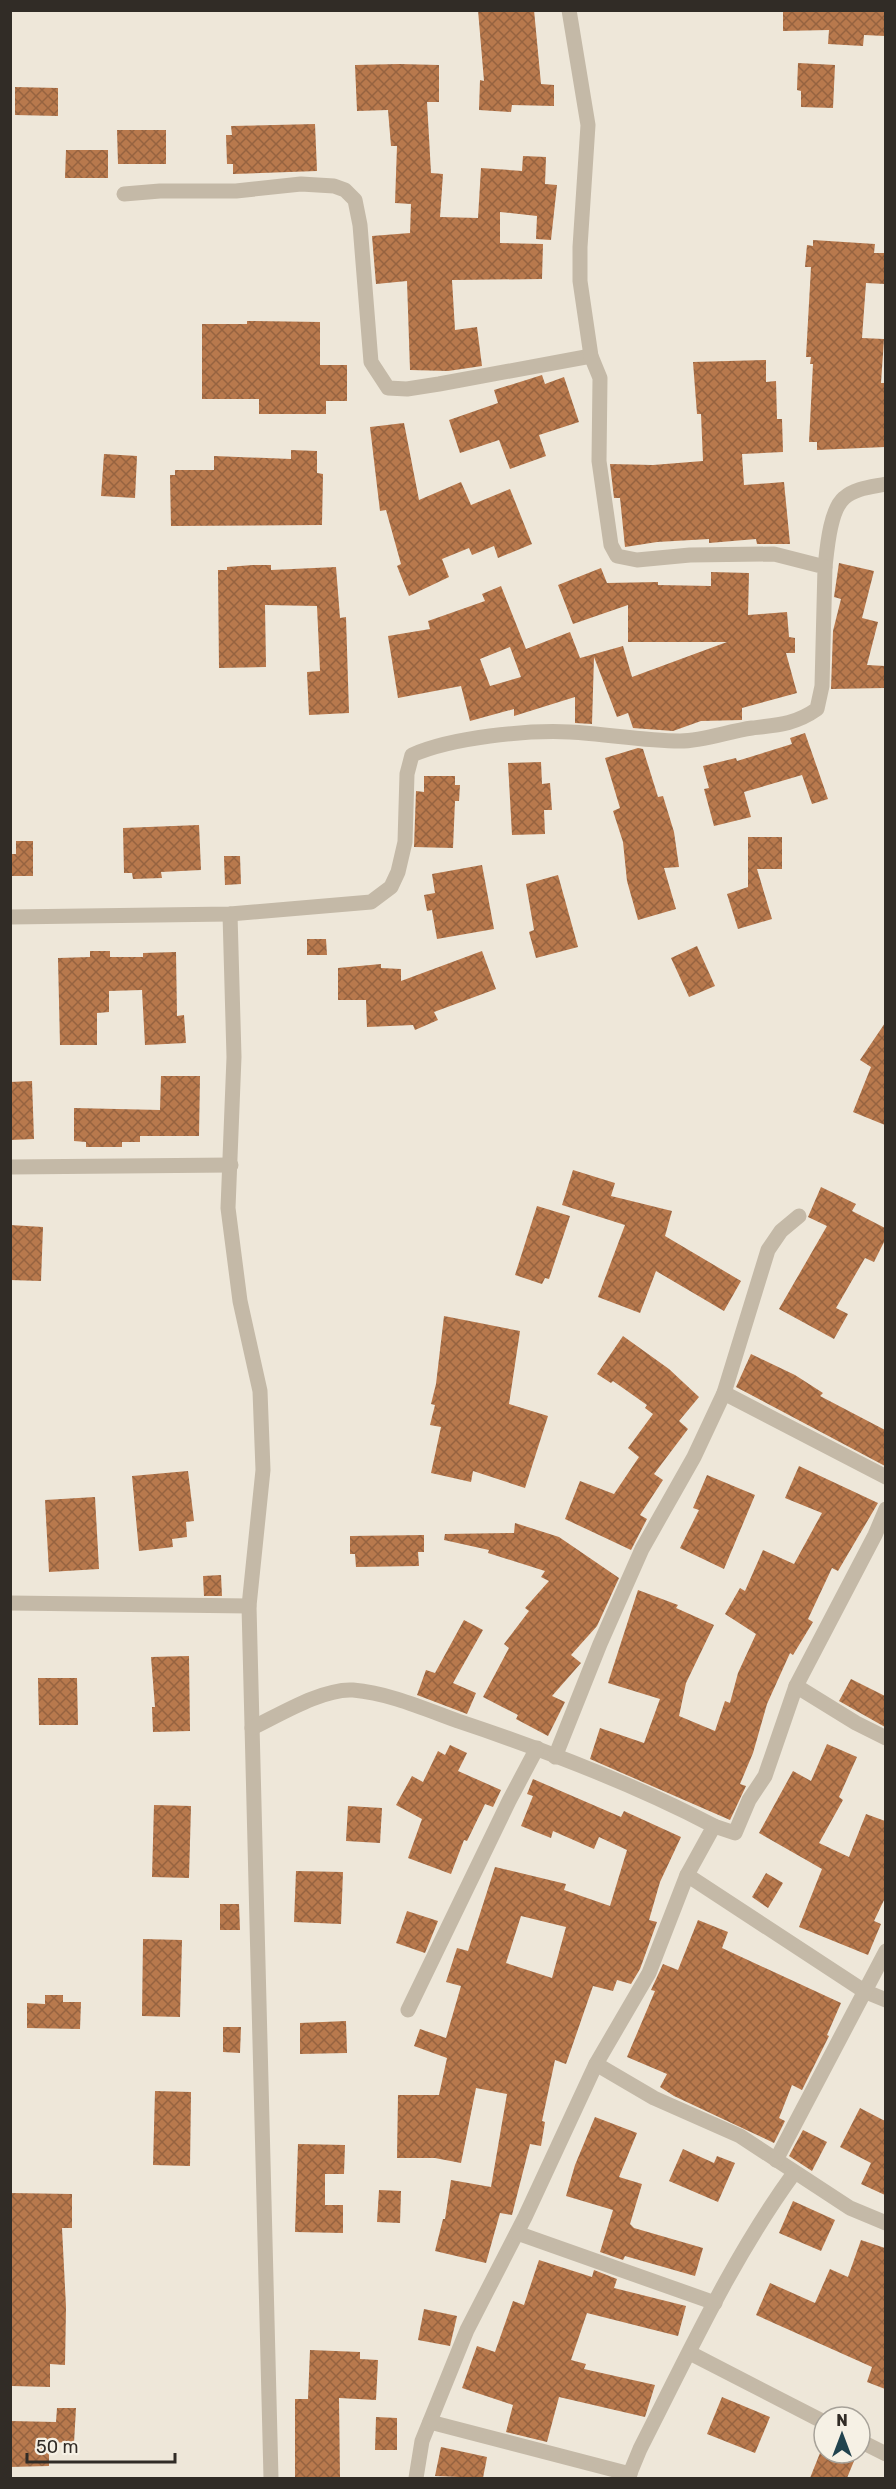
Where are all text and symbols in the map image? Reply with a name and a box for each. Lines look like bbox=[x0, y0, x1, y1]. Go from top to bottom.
north arrow bbox=[812, 2405, 872, 2465]
text: N bbox=[836, 2411, 848, 2430]
scale bar bbox=[27, 2426, 176, 2464]
text: 50 m bbox=[36, 2436, 79, 2458]

